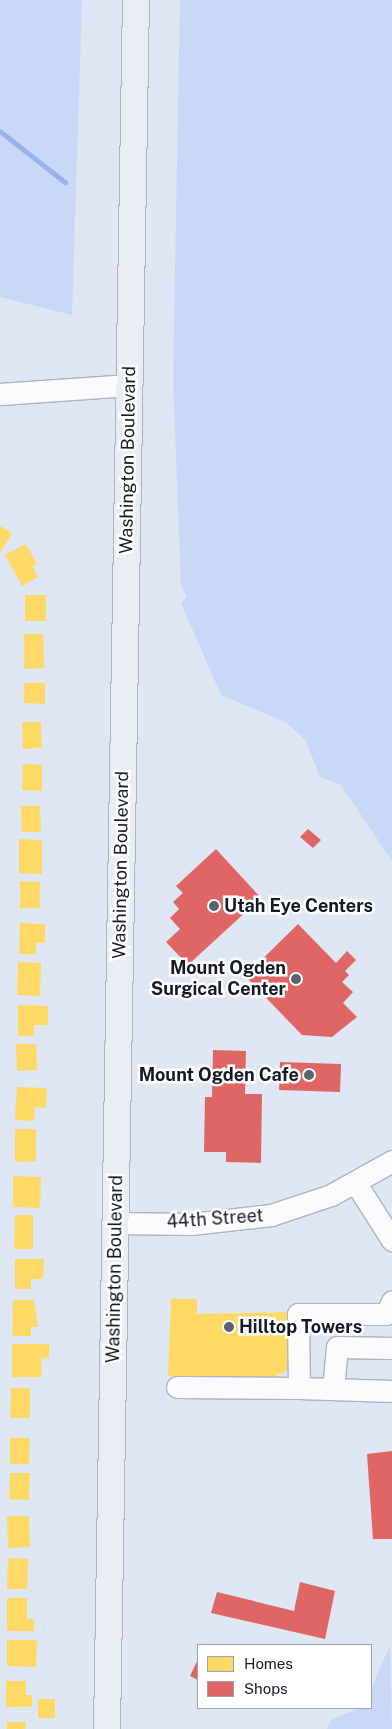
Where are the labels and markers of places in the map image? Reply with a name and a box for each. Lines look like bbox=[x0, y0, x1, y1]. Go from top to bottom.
place label: Utah Eye Centers bbox=[224, 895, 373, 917]
marker: Utah Eye Centers bbox=[208, 900, 220, 912]
place label: Mount Ogden Surgical Center bbox=[151, 958, 286, 1001]
marker: Mount Ogden Surgical Center bbox=[290, 973, 302, 985]
place label: Mount Ogden Cafe bbox=[139, 1064, 299, 1086]
marker: Mount Ogden Cafe bbox=[303, 1069, 315, 1081]
place label: Hilltop Towers bbox=[239, 1316, 362, 1338]
marker: Hilltop Towers bbox=[223, 1321, 235, 1333]

